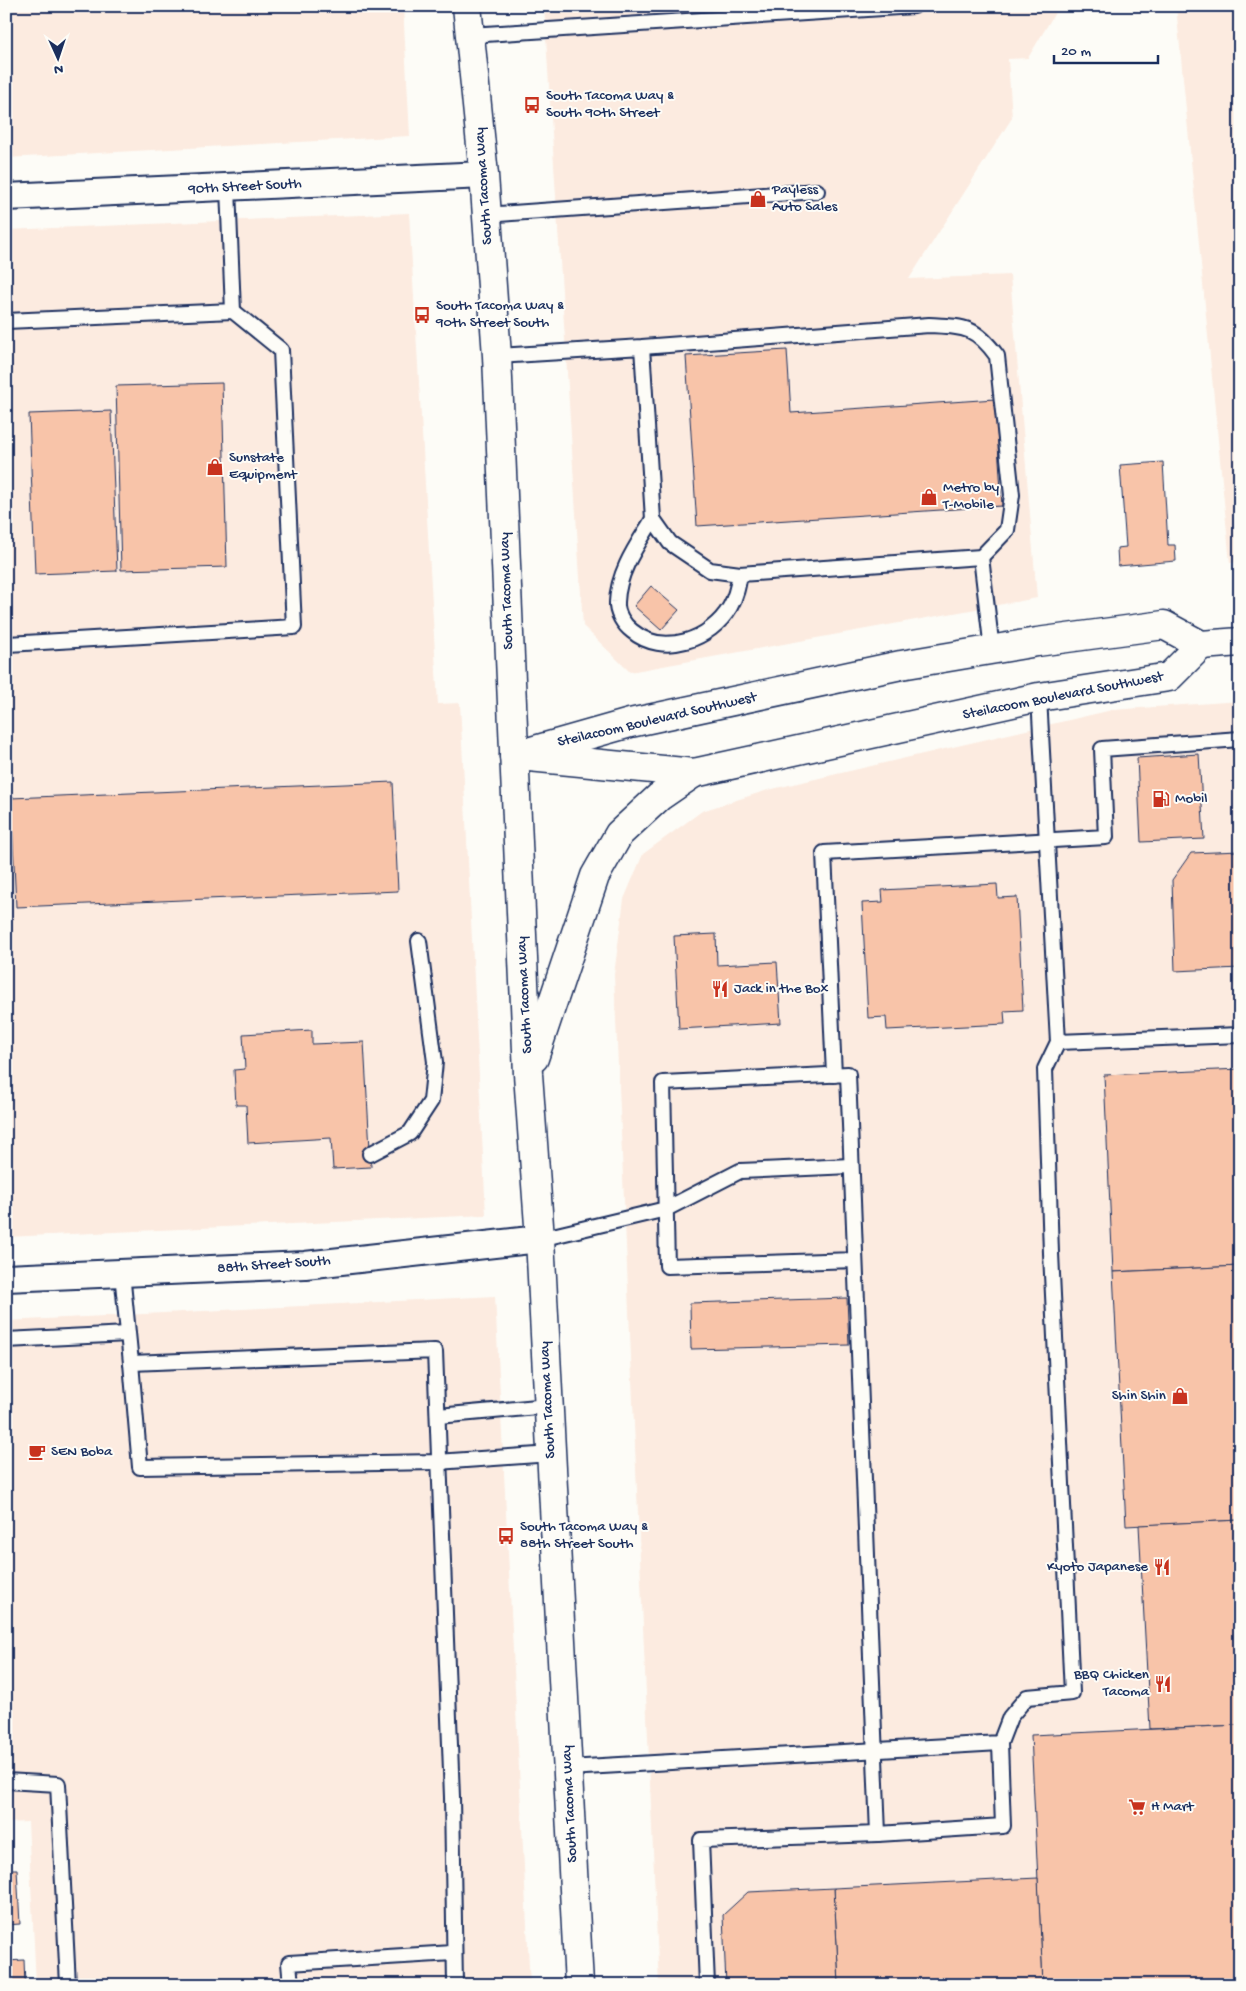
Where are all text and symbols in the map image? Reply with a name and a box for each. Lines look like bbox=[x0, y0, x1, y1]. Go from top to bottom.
north arrow bbox=[32, 32, 82, 82]
scale bar bbox=[1054, 32, 1157, 64]
text: 20 m bbox=[1061, 43, 1091, 61]
text: N bbox=[54, 60, 64, 77]
place label: South Tacoma Way & South 90th Street bbox=[546, 87, 674, 122]
bus stop icon: South Tacoma Way & South 90th Street bbox=[522, 95, 542, 115]
street label: South Tacoma Way bbox=[471, 126, 497, 245]
street label: 90th Street South bbox=[187, 175, 302, 199]
place label: Payless Auto Sales bbox=[771, 181, 838, 216]
shop icon: Payless Auto Sales bbox=[748, 189, 768, 209]
place label: South Tacoma Way & 90th Street South bbox=[435, 297, 564, 332]
bus stop icon: South Tacoma Way & 90th Street South bbox=[412, 305, 432, 325]
place label: Sunstate Equipment bbox=[229, 449, 299, 484]
shop icon: Sunstate Equipment bbox=[205, 457, 225, 477]
place label: Metro by T-Mobile bbox=[942, 479, 1000, 514]
shop icon: Metro by T-Mobile bbox=[919, 487, 939, 507]
street label: South Tacoma Way bbox=[496, 531, 518, 650]
street label: Steilacoom Boulevard Southwest bbox=[961, 667, 1167, 724]
street label: Steilacoom Boulevard Southwest bbox=[556, 688, 760, 752]
fuel station icon: Mobil bbox=[1151, 789, 1171, 809]
place label: Mobil bbox=[1175, 790, 1208, 808]
street label: South Tacoma Way bbox=[513, 935, 537, 1054]
restaurant icon: Jack in the Box bbox=[710, 979, 730, 999]
place label: Jack in the Box bbox=[734, 980, 828, 998]
street label: 88th Street South bbox=[217, 1252, 331, 1278]
street label: South Tacoma Way bbox=[536, 1340, 560, 1459]
shop icon: Shin Shin bbox=[1170, 1386, 1190, 1406]
place label: Shin Shin bbox=[1112, 1387, 1166, 1405]
cafe icon: SEN Boba bbox=[27, 1442, 47, 1462]
place label: SEN Boba bbox=[51, 1443, 113, 1461]
place label: South Tacoma Way & 88th Street South bbox=[520, 1518, 648, 1553]
bus stop icon: South Tacoma Way & 88th Street South bbox=[496, 1526, 516, 1546]
restaurant icon: Kyoto Japanese bbox=[1152, 1557, 1172, 1577]
place label: Kyoto Japanese bbox=[1047, 1558, 1148, 1576]
place label: BBQ Chicken Tacoma bbox=[1073, 1666, 1150, 1701]
restaurant icon: BBQ Chicken Tacoma bbox=[1153, 1674, 1173, 1694]
street label: South Tacoma Way bbox=[558, 1744, 582, 1863]
supermarket icon: H Mart bbox=[1127, 1797, 1147, 1817]
place label: H Mart bbox=[1151, 1798, 1195, 1816]

